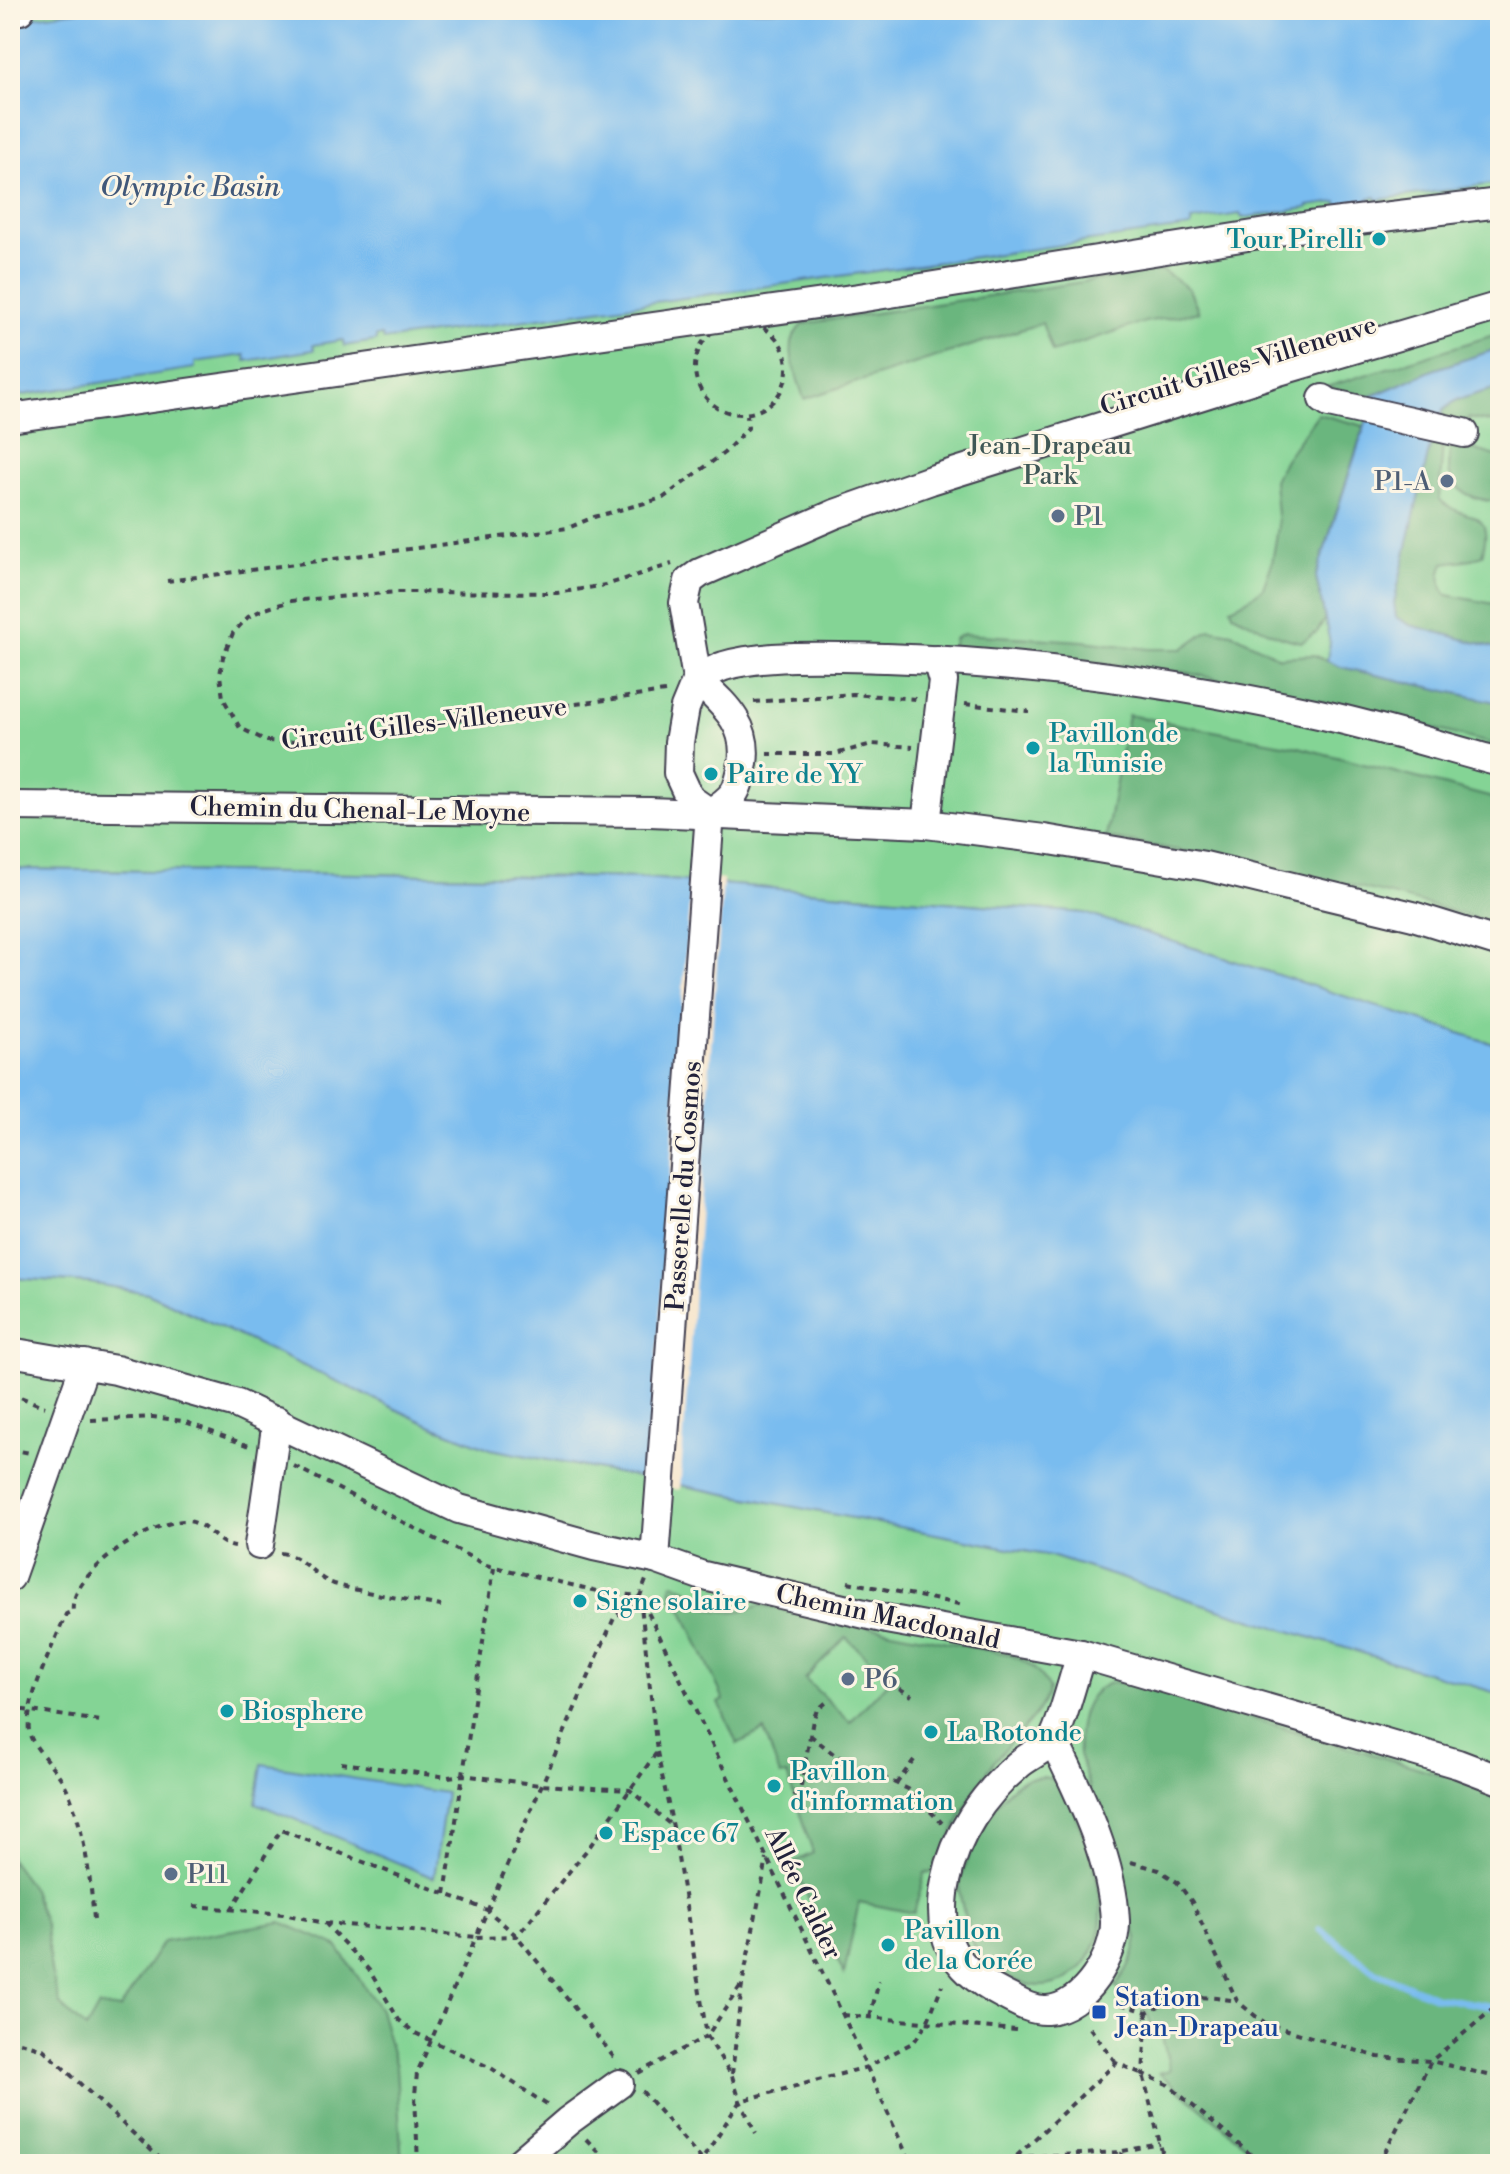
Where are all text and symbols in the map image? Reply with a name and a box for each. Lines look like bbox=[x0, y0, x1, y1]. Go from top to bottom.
water label: Olympic Basin bbox=[100, 170, 280, 205]
place label: Tour Pirelli bbox=[1227, 224, 1363, 256]
marker: Tour Pirelli bbox=[1370, 230, 1388, 248]
street label: Circuit Gilles-Villeneuve bbox=[1096, 309, 1380, 423]
park label: Jean-Drapeau Park bbox=[967, 430, 1132, 492]
place label: P1-A bbox=[1374, 466, 1432, 498]
marker: P1-A bbox=[1438, 472, 1456, 490]
place label: P1 bbox=[1074, 501, 1103, 533]
marker: P1 bbox=[1049, 507, 1067, 525]
street label: Circuit Gilles-Villeneuve bbox=[279, 691, 569, 757]
place label: Pavillon de la Tunisie bbox=[1049, 718, 1179, 780]
marker: Pavillon de la Tunisie bbox=[1024, 739, 1042, 757]
place label: Paire de YY bbox=[727, 759, 864, 791]
marker: Paire de YY bbox=[702, 765, 720, 783]
street label: Chemin du Chenal-Le Moyne bbox=[189, 791, 531, 829]
street label: Passerelle du Cosmos bbox=[659, 1060, 709, 1312]
street label: Chemin Macdonald bbox=[773, 1578, 1003, 1656]
place label: Signe solaire bbox=[596, 1586, 747, 1618]
marker: Signe solaire bbox=[571, 1592, 589, 1610]
place label: P6 bbox=[864, 1664, 898, 1696]
marker: P6 bbox=[839, 1670, 857, 1688]
place label: Biosphere bbox=[242, 1696, 364, 1728]
marker: Biosphere bbox=[218, 1702, 236, 1720]
place label: La Rotonde bbox=[947, 1717, 1082, 1749]
marker: La Rotonde bbox=[922, 1723, 940, 1741]
place label: Pavillon d'information bbox=[790, 1756, 954, 1818]
marker: Pavillon d'information bbox=[765, 1777, 783, 1795]
place label: Espace 67 bbox=[622, 1818, 739, 1850]
street label: Allée Calder bbox=[757, 1821, 849, 1965]
marker: Espace 67 bbox=[597, 1824, 615, 1842]
place label: P11 bbox=[187, 1859, 228, 1891]
marker: P11 bbox=[162, 1865, 180, 1883]
place label: Pavillon de la Corée bbox=[904, 1915, 1033, 1977]
marker: Pavillon de la Corée bbox=[879, 1936, 897, 1954]
place label: Station Jean-Drapeau bbox=[1114, 1982, 1279, 2044]
marker: Station Jean-Drapeau bbox=[1090, 2003, 1108, 2021]

